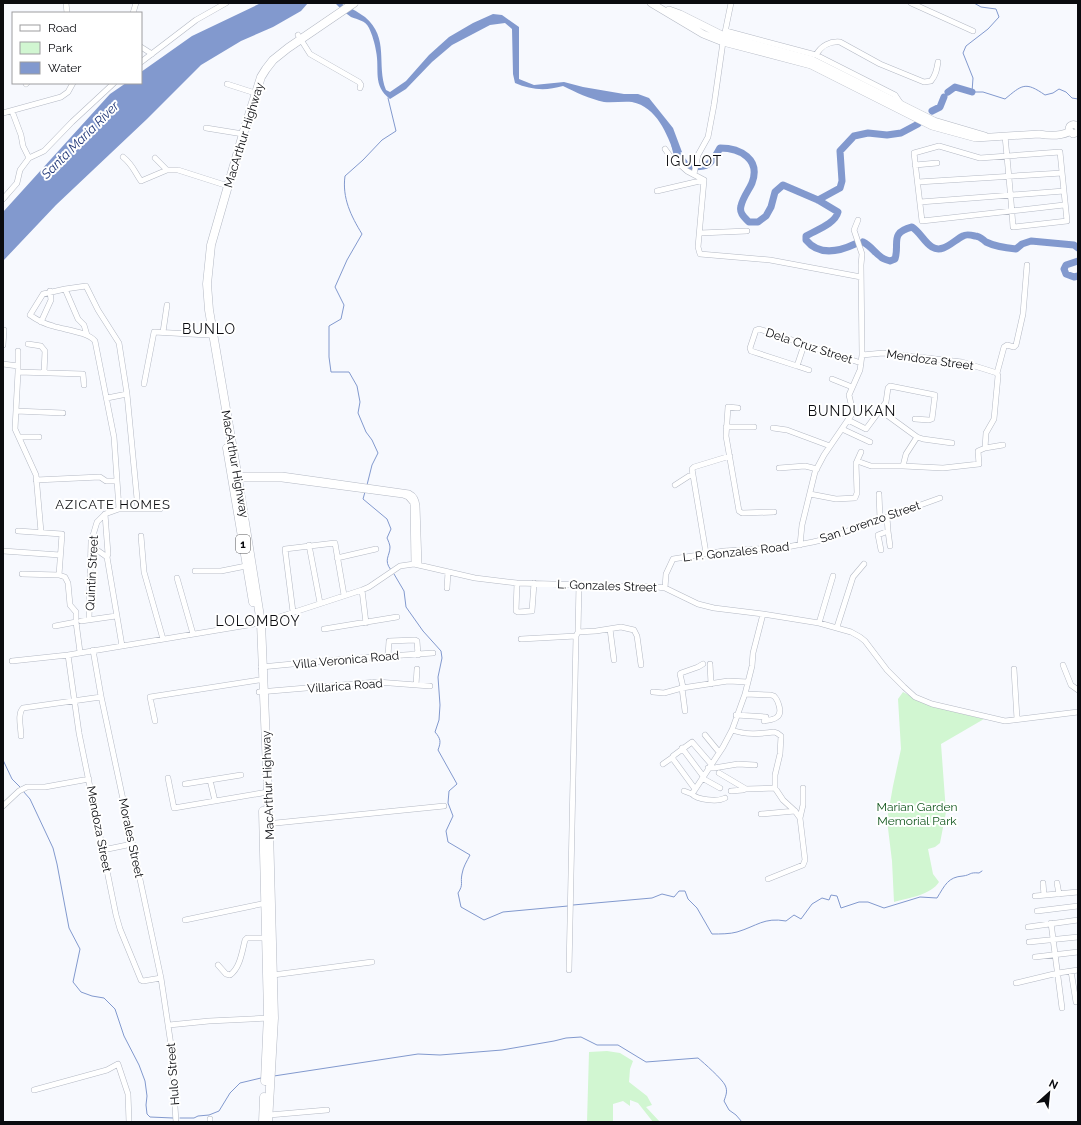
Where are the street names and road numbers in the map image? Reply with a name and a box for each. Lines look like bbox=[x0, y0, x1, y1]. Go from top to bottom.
street label: MacArthur Highway bbox=[221, 80, 267, 189]
street label: Dela Cruz Street bbox=[764, 325, 854, 367]
street label: Mendoza Street bbox=[886, 347, 974, 373]
street label: MacArthur Highway bbox=[219, 409, 251, 519]
street label: San Lorenzo Street bbox=[818, 498, 922, 546]
street label: Quintin Street bbox=[83, 535, 101, 611]
road number: 1 bbox=[236, 535, 250, 553]
street label: L. P. Gonzales Road bbox=[682, 539, 790, 565]
street label: L. Gonzales Street bbox=[557, 577, 657, 595]
street label: Villa Veronica Road bbox=[292, 648, 400, 672]
street label: Villarica Road bbox=[307, 676, 383, 696]
street label: MacArthur Highway bbox=[259, 730, 277, 840]
street label: Mendoza Street bbox=[84, 785, 114, 873]
street label: Morales Street bbox=[116, 797, 146, 879]
street label: Hulo Street bbox=[164, 1042, 182, 1106]

